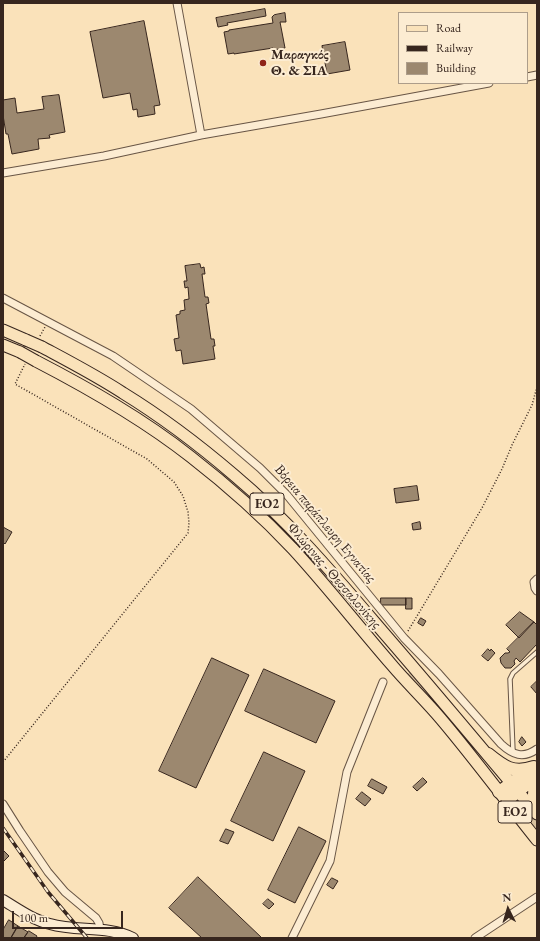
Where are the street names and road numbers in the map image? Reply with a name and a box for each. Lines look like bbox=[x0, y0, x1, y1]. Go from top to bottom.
street label: Βόρεια παράπλευρη Εγνατίας bbox=[271, 462, 379, 586]
road number: ΕΟ2 bbox=[250, 493, 284, 515]
street label: Φλώρινας - Θεσσαλονίκης bbox=[283, 520, 385, 632]
road number: ΕΟ2 bbox=[498, 801, 532, 823]

